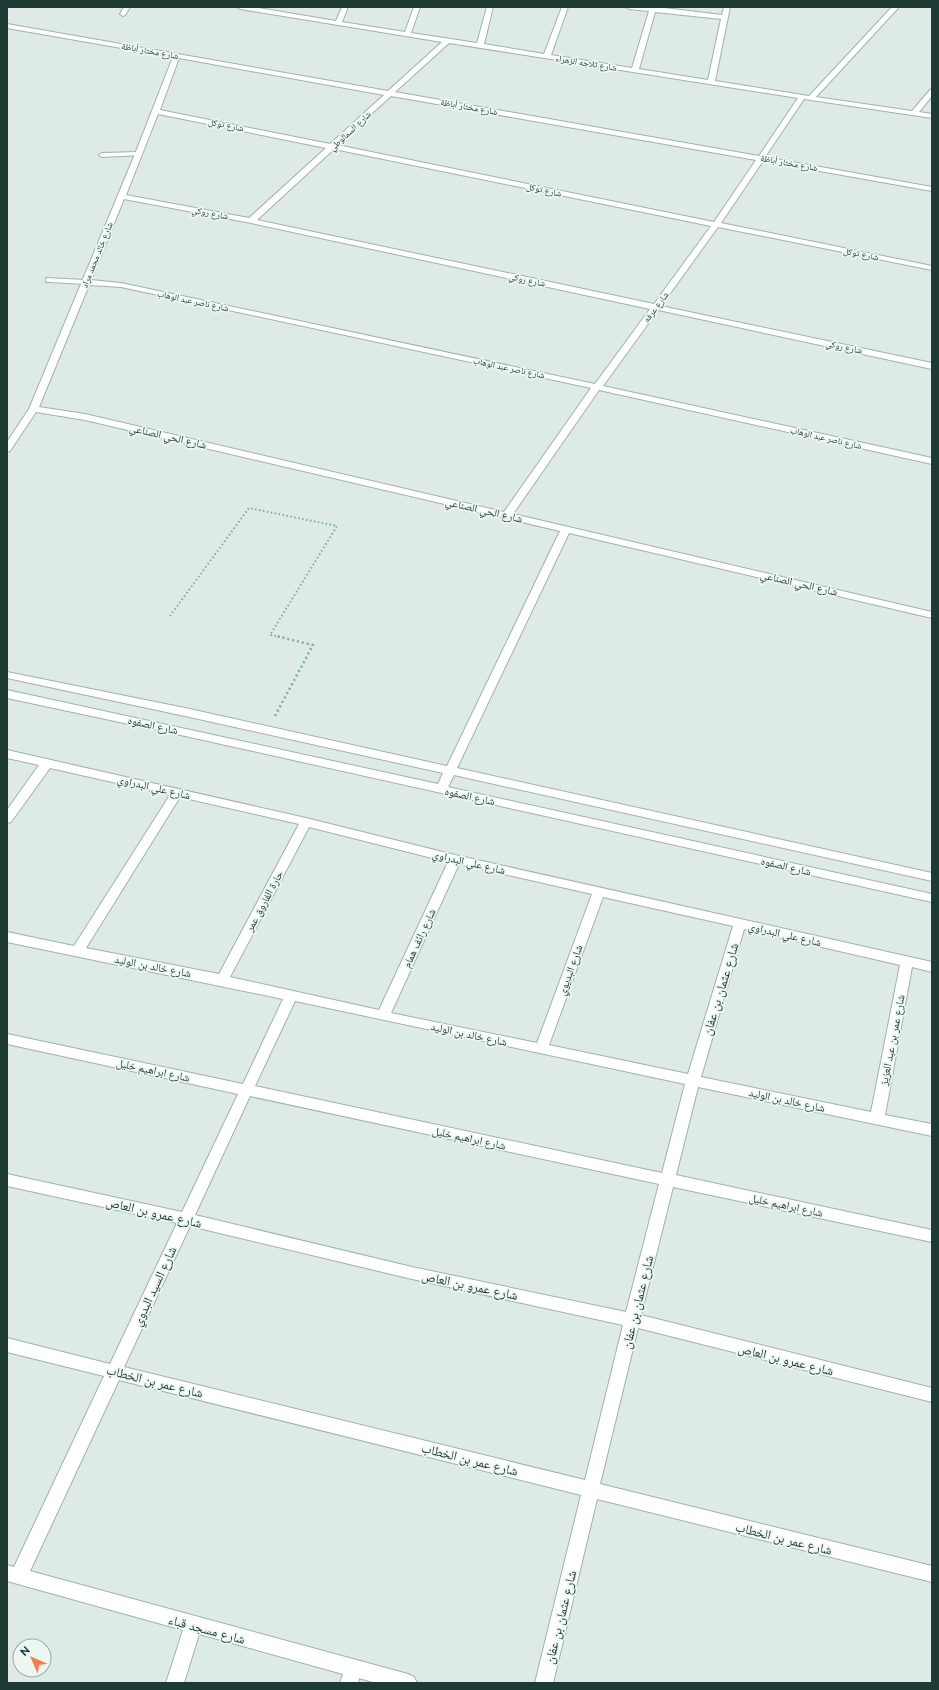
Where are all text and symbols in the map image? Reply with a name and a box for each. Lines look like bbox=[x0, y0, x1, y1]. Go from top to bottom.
street label: شارع مختار أباظة bbox=[121, 40, 179, 62]
street label: شارع ثلاجه الزهراء bbox=[554, 53, 617, 74]
street label: شارع مختار أباظة bbox=[440, 96, 498, 118]
street label: شارع السمالوطي bbox=[327, 109, 375, 155]
street label: شارع توكل bbox=[207, 117, 245, 134]
street label: شارع مختار أباظة bbox=[760, 152, 818, 174]
street label: شارع توكل bbox=[525, 181, 563, 200]
street label: شارع روكي bbox=[190, 205, 229, 224]
street label: شارع خالد محمد مراد bbox=[79, 221, 116, 290]
street label: شارع توكل bbox=[842, 246, 880, 263]
street label: شارع روكي bbox=[507, 271, 546, 291]
street label: شارع ناصر عبد الوهاب bbox=[156, 289, 230, 314]
street label: شارع عرفه bbox=[641, 290, 671, 325]
street label: شارع روكي bbox=[824, 338, 863, 358]
street label: شارع ناصر عبد الوهاب bbox=[472, 356, 546, 381]
street label: شارع الحي الصناعي bbox=[128, 421, 208, 453]
street label: شارع ناصر عبد الوهاب bbox=[789, 425, 863, 452]
street label: شارع الحي الصناعي bbox=[444, 495, 524, 527]
street label: شارع الحي الصناعي bbox=[759, 568, 839, 600]
street label: شارع الصفوه bbox=[127, 714, 179, 737]
street label: شارع علي البدراوي bbox=[116, 773, 192, 804]
street label: شارع الصفوه bbox=[444, 785, 496, 808]
street label: شارع علي البدراوي bbox=[431, 848, 507, 879]
street label: شارع الصفوه bbox=[760, 854, 812, 879]
street label: حارة الفاروق عمر bbox=[242, 869, 286, 935]
street label: شارع رائف همام bbox=[400, 907, 439, 970]
street label: شارع علي البدراوي bbox=[747, 920, 823, 951]
street label: شارع عثمان بن عفان bbox=[699, 941, 744, 1038]
street label: شارع البديوي bbox=[555, 943, 587, 998]
street label: شارع خالد بن الوليد bbox=[114, 953, 192, 980]
street label: شارع عمر بن عبد العزيز bbox=[877, 994, 908, 1088]
street label: شارع خالد بن الوليد bbox=[430, 1020, 508, 1049]
street label: شارع ابراهيم خليل bbox=[115, 1056, 191, 1086]
street label: شارع خالد بن الوليد bbox=[748, 1086, 826, 1115]
street label: شارع ابراهيم خليل bbox=[431, 1124, 507, 1154]
street label: شارع ابراهيم خليل bbox=[748, 1191, 824, 1221]
street label: شارع عمرو بن العاص bbox=[104, 1194, 203, 1233]
street label: شارع السيد البدوي bbox=[129, 1244, 183, 1330]
street label: شارع عثمان بن عفان bbox=[619, 1254, 658, 1351]
street label: شارع عمرو بن العاص bbox=[420, 1268, 519, 1305]
street label: شارع عمرو بن العاص bbox=[736, 1340, 835, 1381]
street label: شارع عمر بن الخطاب bbox=[105, 1362, 205, 1403]
street label: شارع عمر بن الخطاب bbox=[420, 1440, 520, 1481]
street label: شارع عمر بن الخطاب bbox=[734, 1519, 834, 1560]
street label: شارع عثمان بن عفان bbox=[542, 1569, 581, 1666]
street label: شارع مسجد قباء bbox=[166, 1612, 247, 1649]
north arrow bbox=[12, 1638, 52, 1678]
text: N bbox=[18, 1644, 33, 1659]

